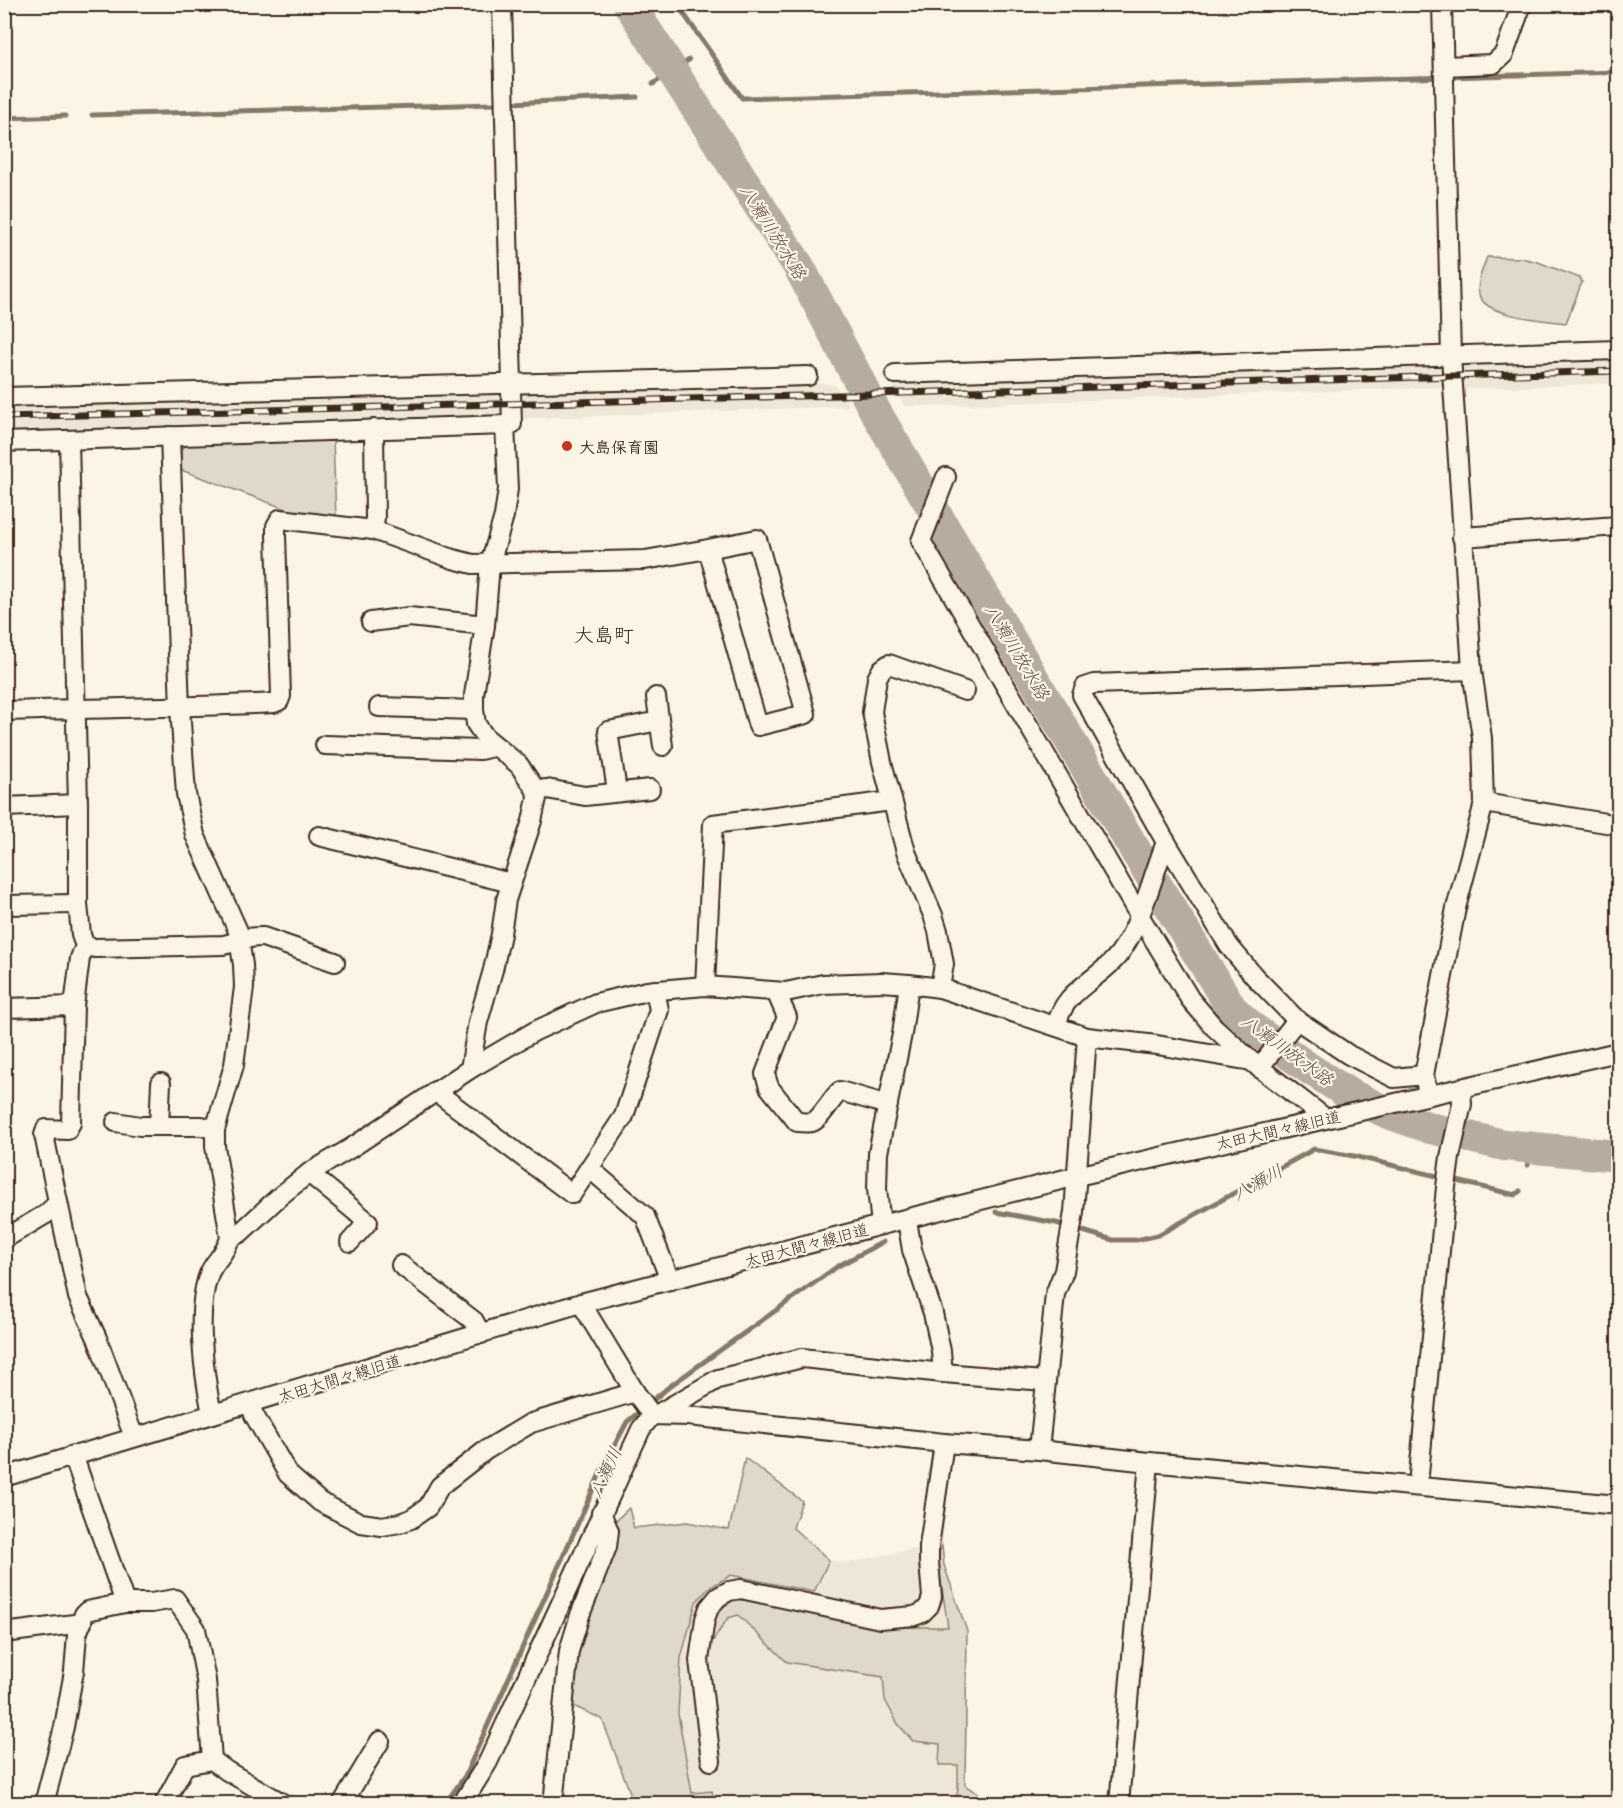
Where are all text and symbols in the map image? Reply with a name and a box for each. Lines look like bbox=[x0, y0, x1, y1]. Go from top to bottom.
water label: 八瀬川放水路 bbox=[734, 178, 815, 285]
place label: 大島保育園 bbox=[579, 434, 659, 458]
marker: 大島保育園 bbox=[560, 439, 574, 453]
water label: 八瀬川放水路 bbox=[979, 598, 1058, 705]
district label: 大島町 bbox=[574, 619, 634, 649]
water label: 八瀬川放水路 bbox=[1236, 1006, 1340, 1092]
street label: 太田大間々線旧道 bbox=[1213, 1103, 1343, 1155]
water label: 八瀬川 bbox=[1227, 1156, 1287, 1206]
street label: 太田大間々線旧道 bbox=[741, 1216, 871, 1272]
street label: 太田大間々線旧道 bbox=[274, 1347, 404, 1407]
water label: 八瀬川 bbox=[580, 1442, 628, 1502]

